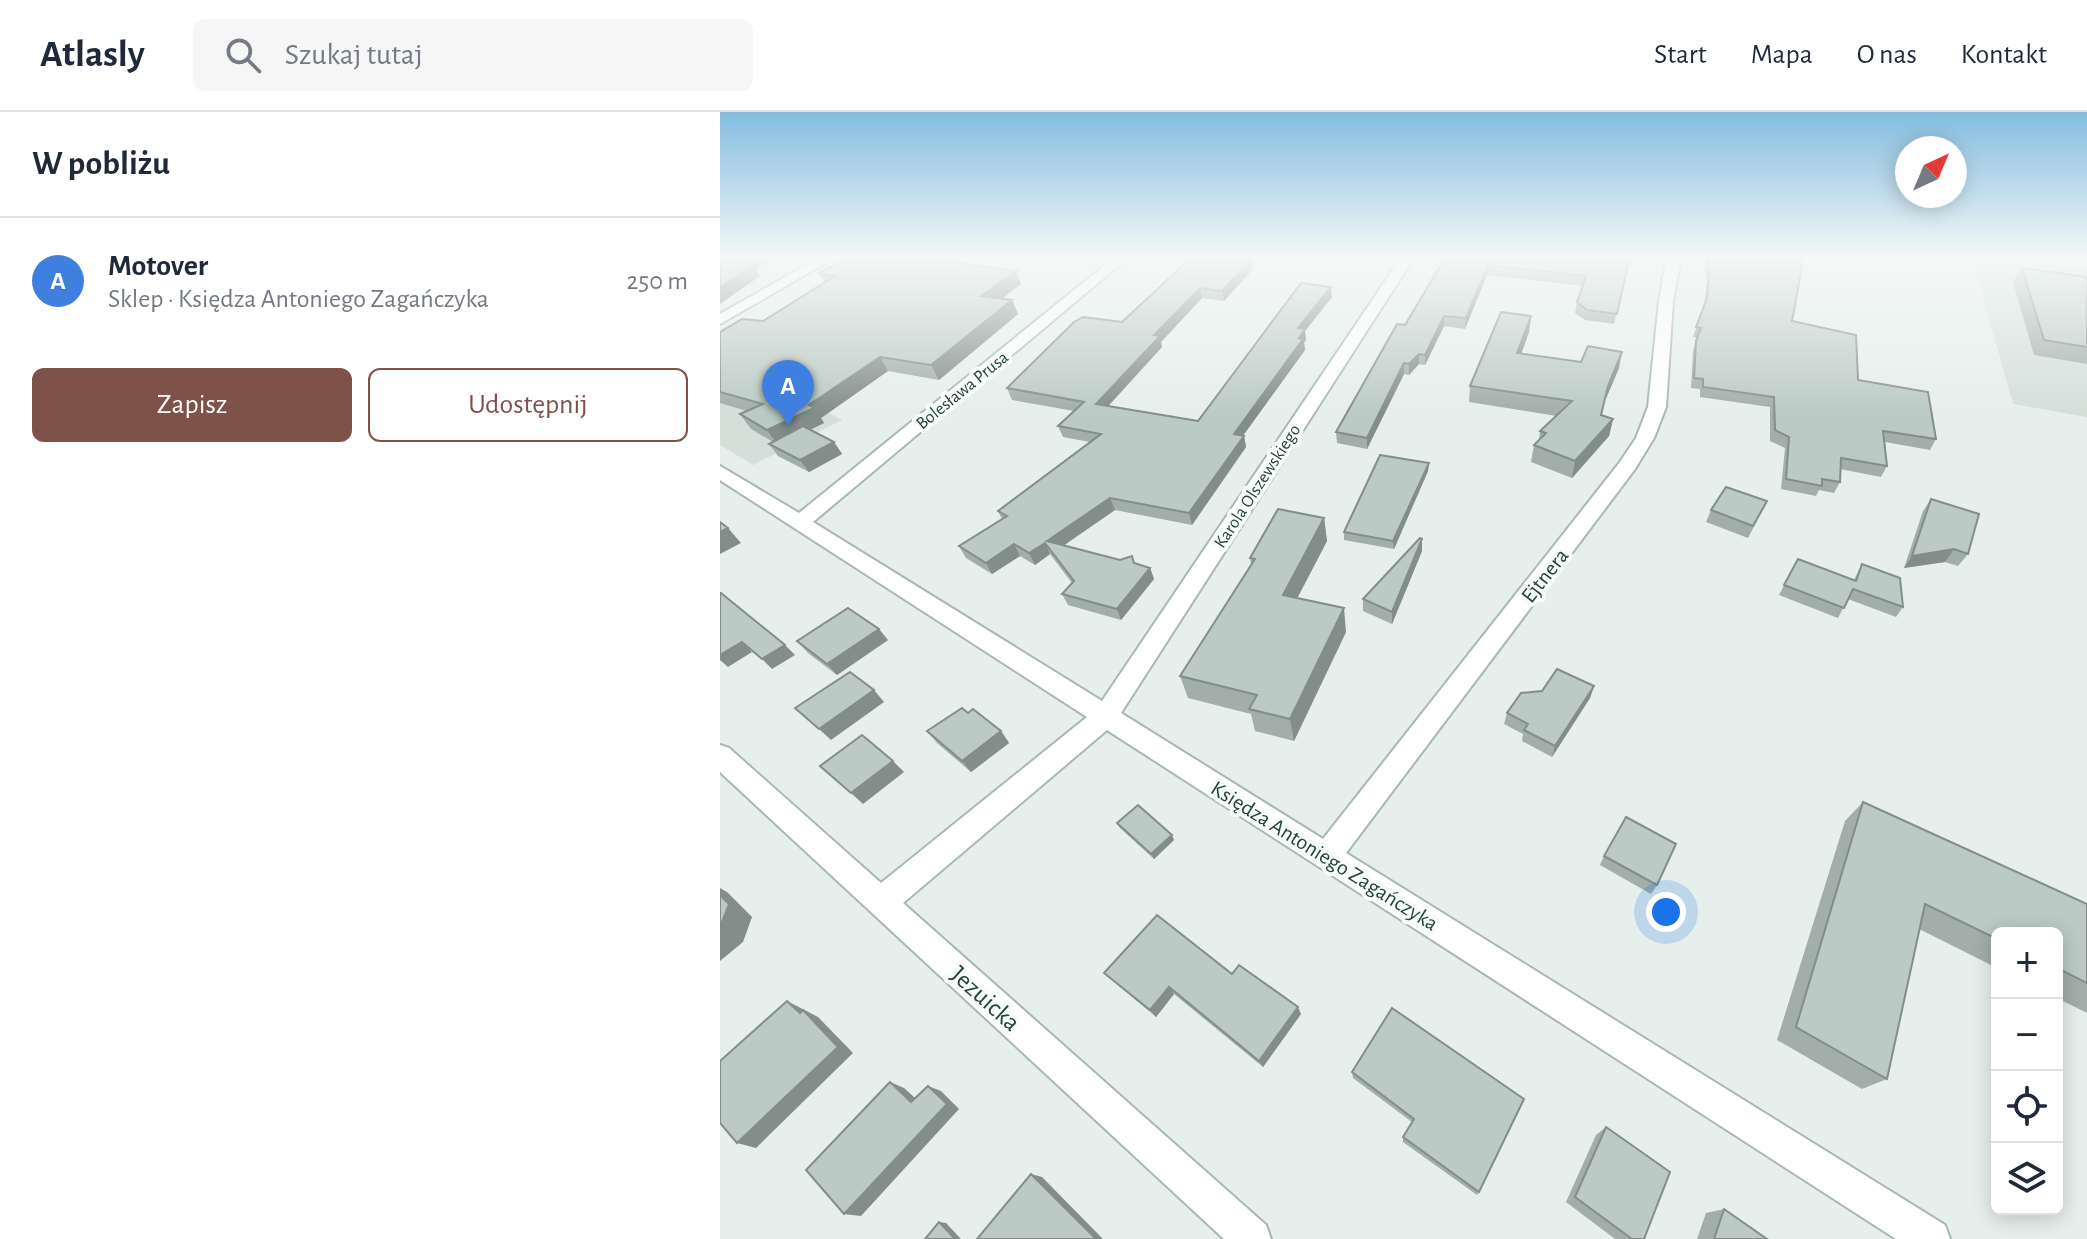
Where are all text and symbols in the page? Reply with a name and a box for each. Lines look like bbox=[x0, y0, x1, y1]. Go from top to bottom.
search box bbox=[193, 19, 753, 91]
icon: search bbox=[221, 33, 265, 77]
text: Atlasly bbox=[40, 36, 145, 74]
text: Szukaj tutaj bbox=[285, 40, 423, 70]
text: Start bbox=[1654, 41, 1707, 69]
text: Mapa bbox=[1751, 41, 1813, 69]
text: O nas bbox=[1857, 41, 1917, 69]
text: Kontakt bbox=[1961, 41, 2047, 69]
north arrow bbox=[1895, 136, 1967, 208]
text: W pobliżu bbox=[32, 147, 170, 181]
text: Motover bbox=[108, 251, 208, 281]
text: A bbox=[50, 268, 66, 294]
text: 250 m bbox=[626, 268, 688, 294]
text: Sklep · Księdza Antoniego Zagańczyka bbox=[108, 286, 489, 312]
street label: Bolesława Prusa bbox=[913, 348, 1012, 433]
pin: A bbox=[762, 360, 814, 426]
button: Zapisz bbox=[32, 368, 352, 442]
button: Udostępnij bbox=[368, 368, 688, 442]
street label: Karola Olszewskiego bbox=[1211, 421, 1304, 552]
street label: Ejtnera bbox=[1517, 544, 1573, 607]
street label: Księdza Antoniego Zagańczyka bbox=[1207, 777, 1442, 935]
your location bbox=[1646, 892, 1686, 932]
map controls bbox=[1991, 927, 2063, 1215]
button: + bbox=[1991, 927, 2063, 999]
street label: Jezuicka bbox=[946, 961, 1025, 1036]
button: − bbox=[1991, 999, 2063, 1071]
button: locate bbox=[1991, 1071, 2063, 1143]
button: layers bbox=[1991, 1143, 2063, 1215]

